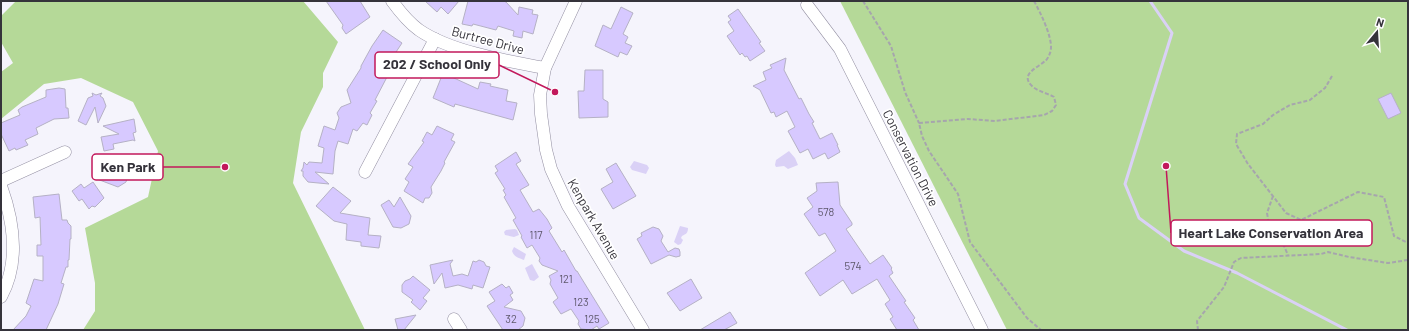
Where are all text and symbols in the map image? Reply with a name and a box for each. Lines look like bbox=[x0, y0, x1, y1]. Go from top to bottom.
north arrow bbox=[1357, 12, 1397, 52]
text: N bbox=[1375, 15, 1386, 29]
street label: Burtree Drive bbox=[450, 23, 526, 57]
callout: 202 / School Only bbox=[375, 52, 499, 78]
text: 202 / School Only bbox=[383, 55, 491, 72]
street label: Conservation Drive bbox=[880, 107, 942, 209]
callout: Ken Park bbox=[92, 154, 163, 180]
text: Ken Park bbox=[101, 158, 156, 175]
street label: Kenpark Avenue bbox=[564, 176, 624, 262]
house number: 578 bbox=[818, 205, 835, 218]
callout: Heart Lake Conservation Area bbox=[1171, 220, 1372, 246]
text: Heart Lake Conservation Area bbox=[1179, 224, 1363, 241]
house number: 117 bbox=[530, 228, 542, 241]
house number: 574 bbox=[845, 259, 861, 272]
house number: 121 bbox=[559, 272, 573, 285]
house number: 123 bbox=[573, 295, 589, 308]
house number: 32 bbox=[505, 312, 517, 325]
house number: 125 bbox=[584, 312, 600, 325]

